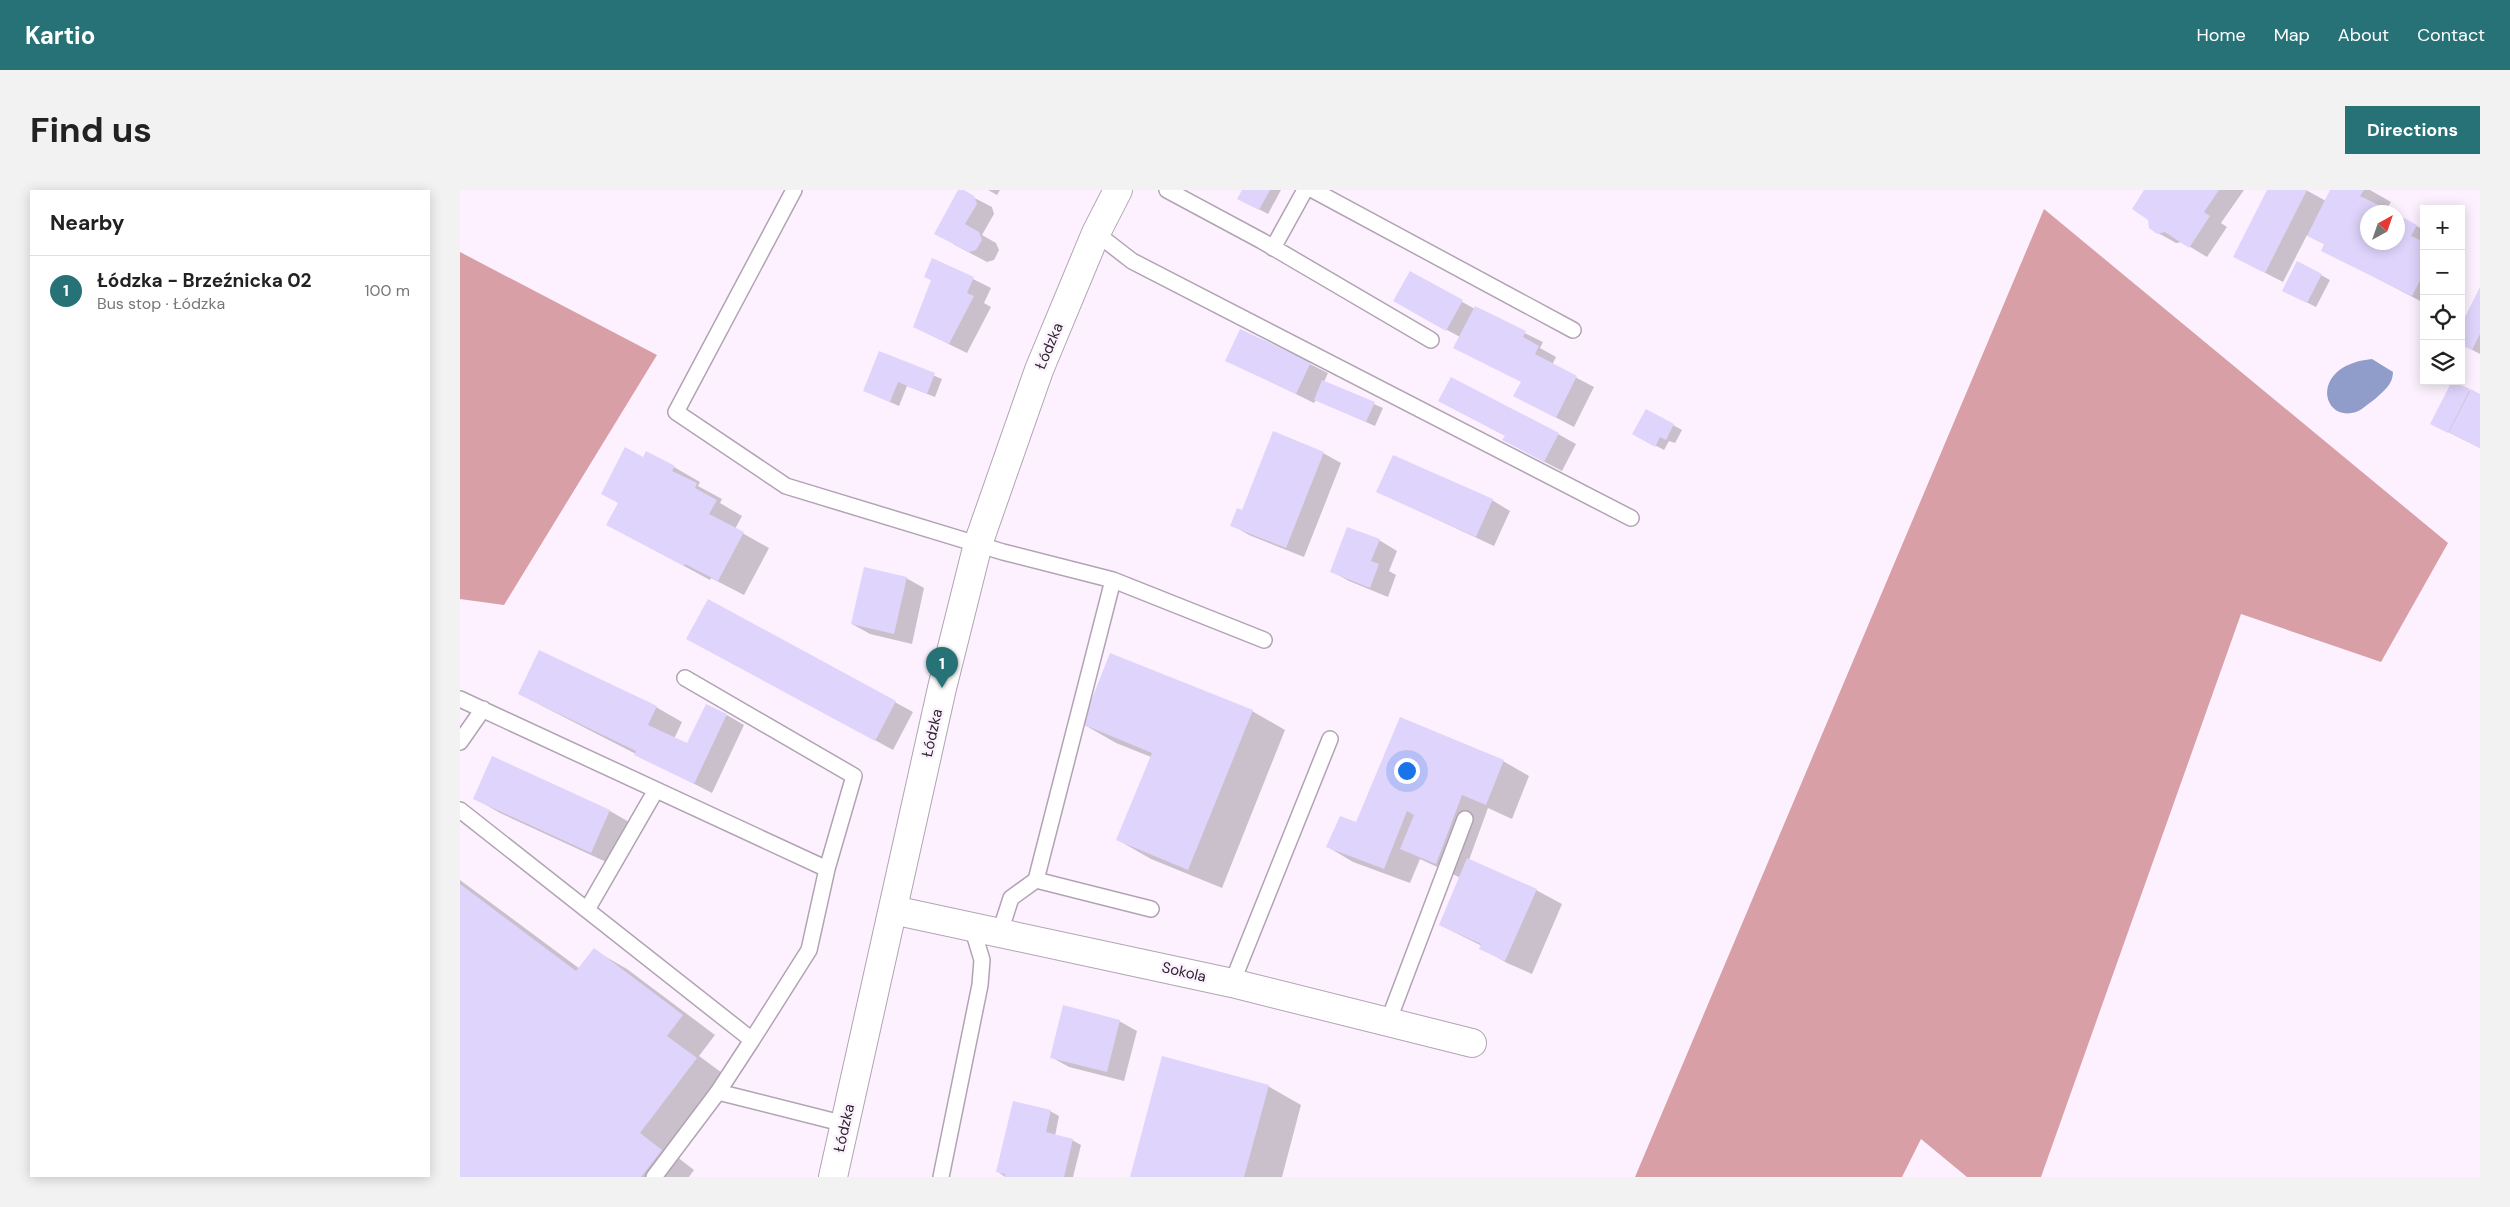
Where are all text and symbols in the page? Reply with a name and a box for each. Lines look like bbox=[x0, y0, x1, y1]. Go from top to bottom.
text: Kartio bbox=[25, 20, 95, 51]
text: Home bbox=[2196, 23, 2246, 47]
text: Map bbox=[2274, 23, 2310, 47]
text: About bbox=[2338, 23, 2389, 47]
text: Contact bbox=[2417, 23, 2485, 47]
button: Directions bbox=[2345, 106, 2480, 154]
text: Find us bbox=[30, 107, 152, 153]
north arrow bbox=[2360, 205, 2405, 250]
map controls bbox=[2420, 205, 2465, 385]
button: + bbox=[2420, 205, 2465, 250]
text: Nearby bbox=[50, 209, 124, 237]
button: − bbox=[2420, 250, 2465, 295]
text: Łódzka - Brzeźnicka 02 bbox=[97, 268, 312, 293]
text: 1 bbox=[63, 280, 69, 301]
text: 100 m bbox=[365, 280, 410, 301]
text: Bus stop · Łódzka bbox=[97, 293, 225, 314]
button: locate bbox=[2420, 295, 2465, 340]
street label: Łódzka bbox=[1030, 320, 1068, 372]
button: layers bbox=[2420, 340, 2465, 385]
pin: 1 bbox=[926, 647, 958, 688]
street label: Łódzka bbox=[917, 707, 947, 759]
your location bbox=[1394, 758, 1420, 784]
street label: Sokola bbox=[1160, 957, 1208, 987]
street label: Łódzka bbox=[829, 1102, 859, 1154]

